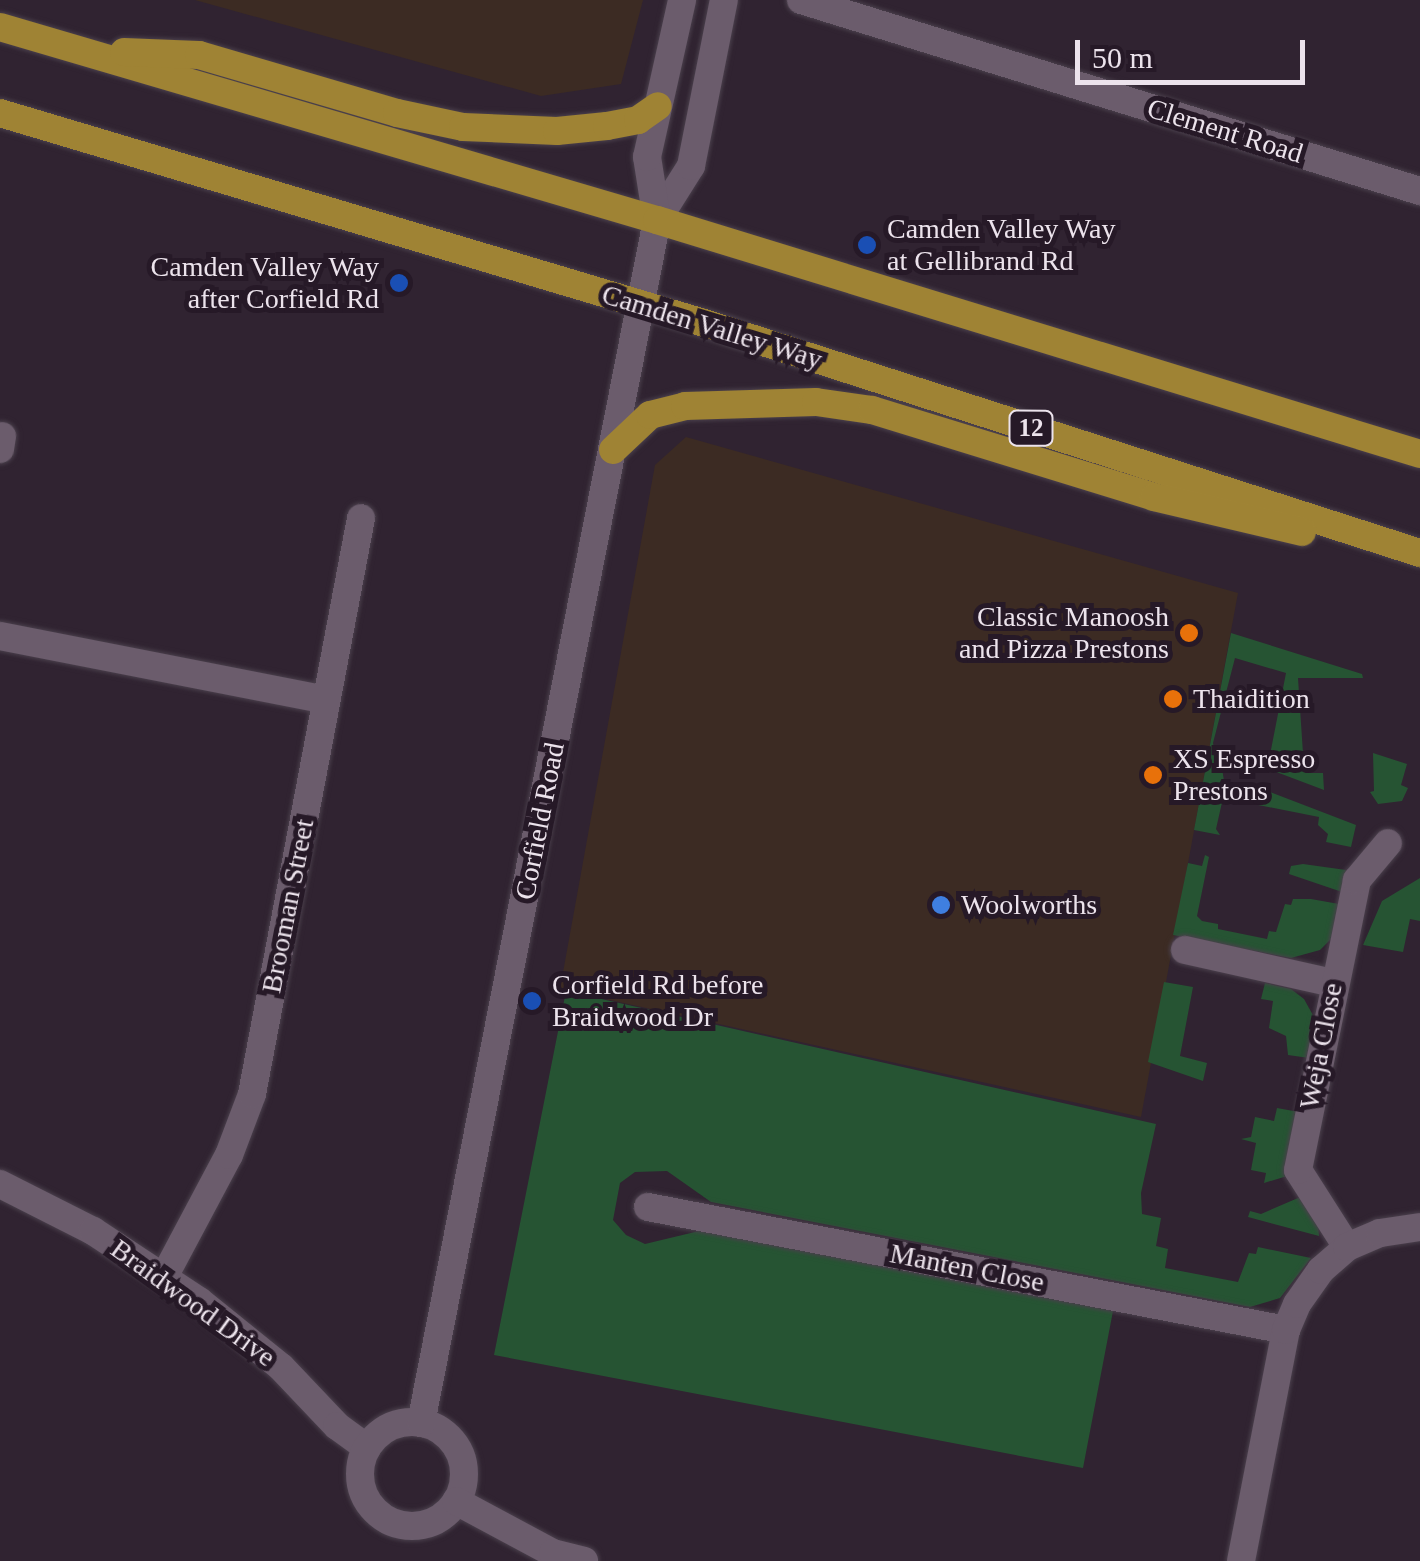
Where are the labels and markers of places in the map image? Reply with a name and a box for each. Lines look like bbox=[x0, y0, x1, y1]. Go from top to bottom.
place label: Camden Valley Way at Gellibrand Rd bbox=[887, 212, 1116, 278]
marker: Camden Valley Way at Gellibrand Rd bbox=[856, 234, 878, 256]
place label: Camden Valley Way after Corfield Rd bbox=[150, 250, 379, 316]
marker: Camden Valley Way after Corfield Rd bbox=[388, 272, 410, 294]
place label: Classic Manoosh and Pizza Prestons bbox=[959, 600, 1169, 666]
marker: Classic Manoosh and Pizza Prestons bbox=[1178, 622, 1200, 644]
place label: Thaidition bbox=[1193, 682, 1310, 716]
marker: Thaidition bbox=[1162, 688, 1184, 710]
place label: XS Espresso Prestons bbox=[1173, 742, 1315, 808]
marker: XS Espresso Prestons bbox=[1142, 764, 1164, 786]
place label: Woolworths bbox=[961, 888, 1097, 922]
marker: Woolworths bbox=[930, 894, 952, 916]
place label: Corfield Rd before Braidwood Dr bbox=[552, 968, 763, 1034]
marker: Corfield Rd before Braidwood Dr bbox=[521, 990, 543, 1012]

